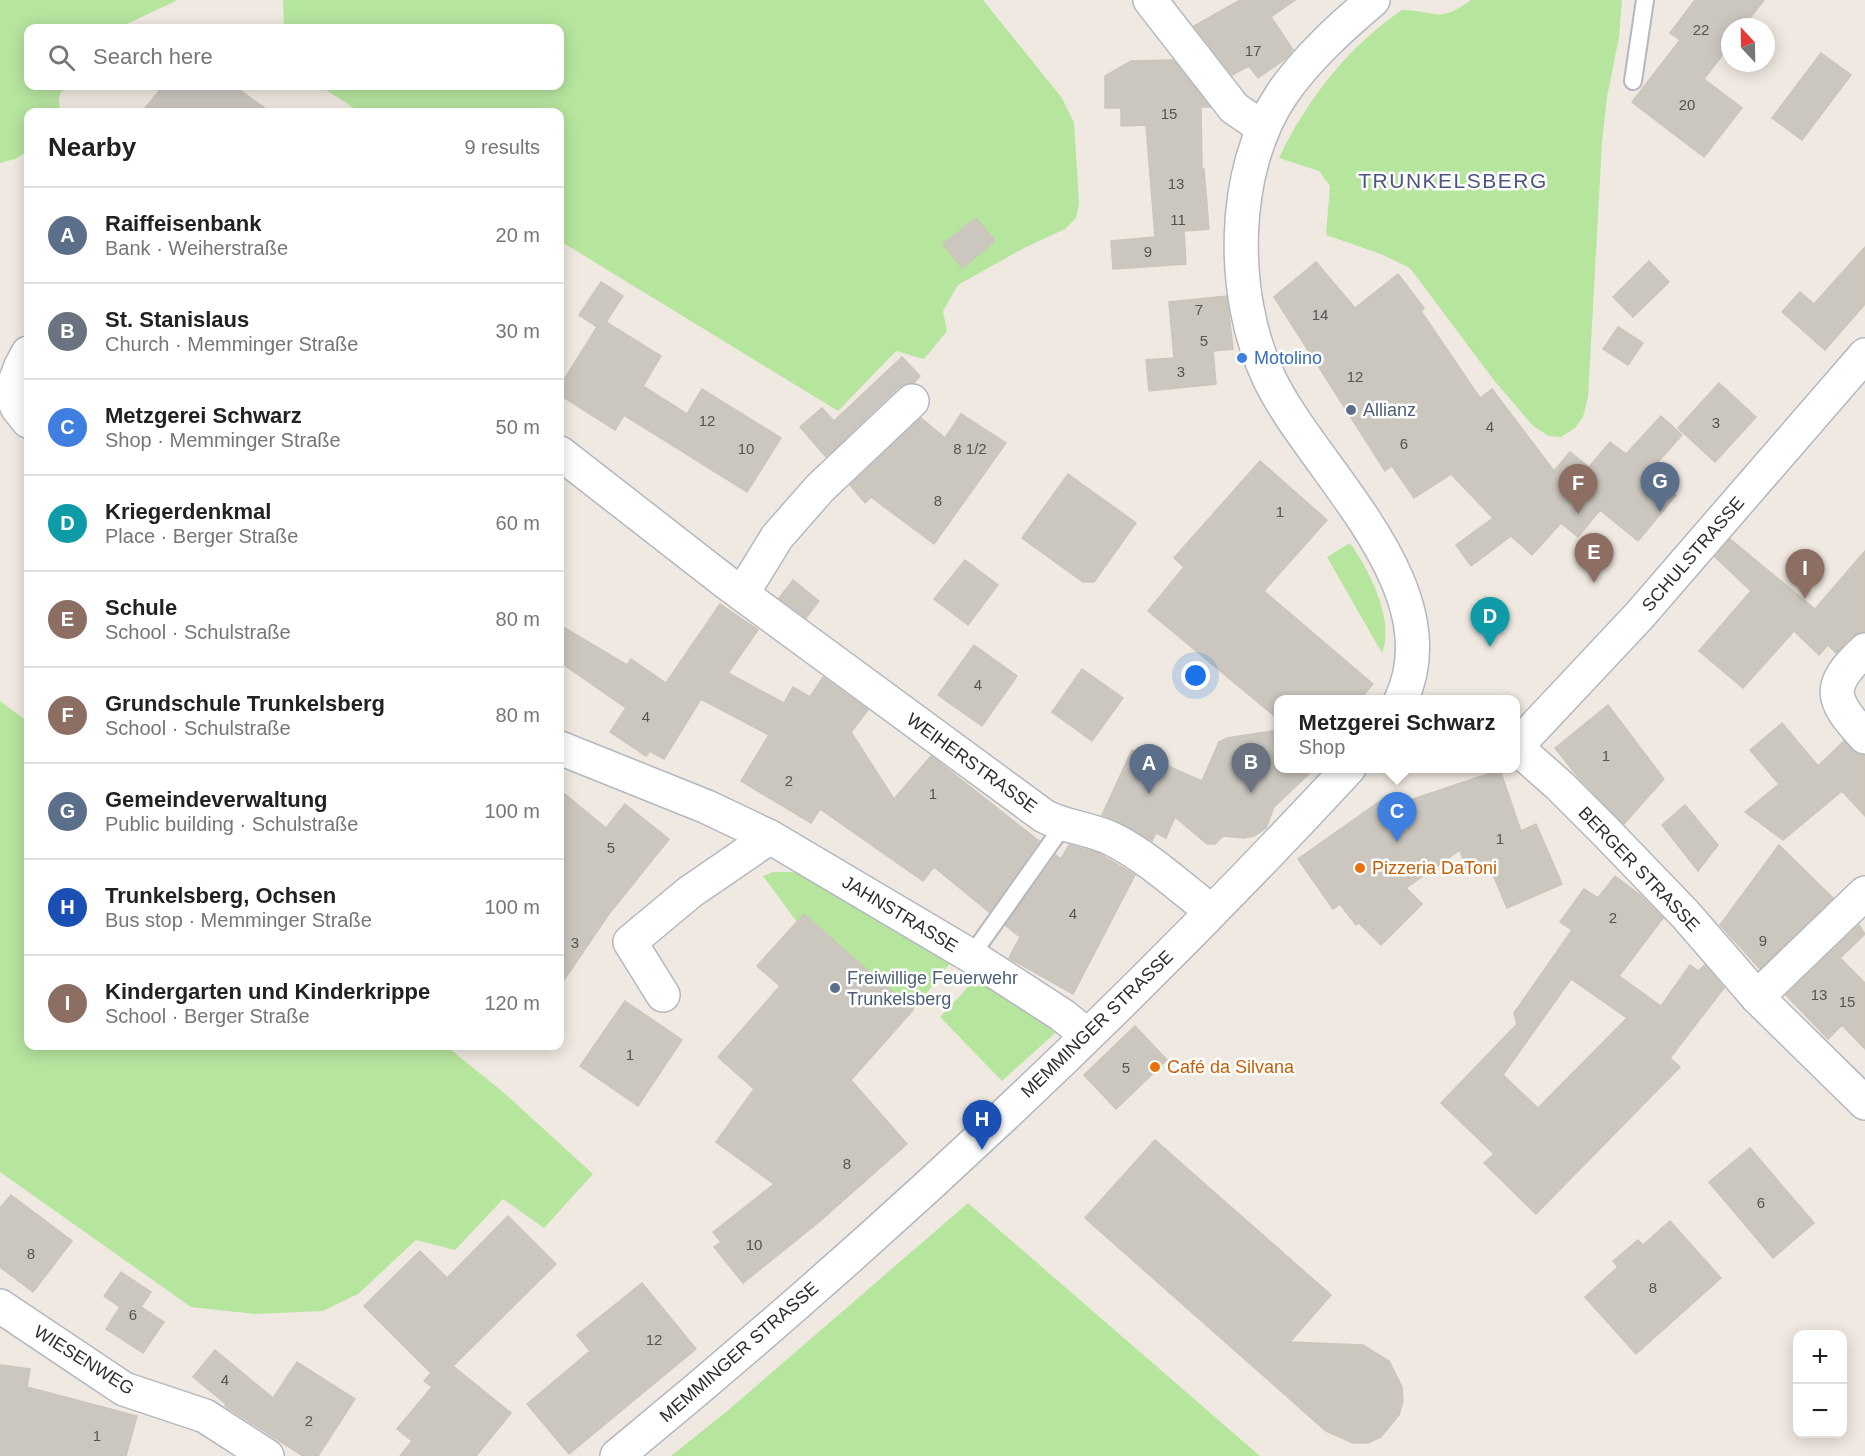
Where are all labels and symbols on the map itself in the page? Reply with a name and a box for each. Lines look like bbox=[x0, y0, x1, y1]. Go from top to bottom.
north arrow bbox=[1721, 18, 1775, 72]
house number: 22 bbox=[1693, 21, 1709, 38]
house number: 17 bbox=[1245, 42, 1261, 59]
house number: 20 bbox=[1679, 96, 1695, 113]
house number: 15 bbox=[1161, 105, 1177, 122]
district label: TRUNKELSBERG bbox=[1358, 169, 1548, 192]
house number: 13 bbox=[1168, 175, 1184, 192]
house number: 11 bbox=[1170, 211, 1186, 228]
house number: 9 bbox=[1144, 243, 1152, 260]
house number: 7 bbox=[1195, 301, 1203, 318]
house number: 14 bbox=[1312, 306, 1328, 323]
house number: 5 bbox=[1200, 332, 1208, 349]
place label: Motolino bbox=[1254, 348, 1322, 368]
marker: Motolino bbox=[1235, 351, 1249, 365]
house number: 3 bbox=[1177, 363, 1185, 380]
house number: 12 bbox=[1347, 368, 1363, 385]
place label: Allianz bbox=[1363, 400, 1416, 420]
marker: Allianz bbox=[1344, 403, 1358, 417]
house number: 12 bbox=[699, 412, 715, 429]
house number: 3 bbox=[1712, 414, 1720, 431]
house number: 4 bbox=[1486, 418, 1494, 435]
house number: 6 bbox=[1400, 435, 1408, 452]
house number: 10 bbox=[738, 440, 754, 457]
house number: 8 1/2 bbox=[953, 440, 987, 457]
pin: G bbox=[1640, 462, 1680, 512]
pin: F bbox=[1558, 464, 1598, 514]
house number: 8 bbox=[934, 492, 942, 509]
street label: SCHULSTRASSE bbox=[1638, 493, 1748, 615]
house number: 1 bbox=[1276, 503, 1284, 520]
pin: E bbox=[1574, 534, 1614, 583]
pin: I bbox=[1786, 550, 1824, 599]
pin: D bbox=[1470, 598, 1510, 647]
your location bbox=[1181, 661, 1210, 690]
house number: 4 bbox=[974, 676, 982, 693]
house number: 4 bbox=[642, 708, 650, 725]
street label: WEIHERSTRASSE bbox=[903, 709, 1041, 817]
pin: A bbox=[1130, 744, 1168, 794]
pin: B bbox=[1232, 744, 1270, 793]
house number: 1 bbox=[1602, 747, 1610, 764]
house number: 2 bbox=[785, 772, 793, 789]
house number: 1 bbox=[929, 785, 937, 802]
pin: C bbox=[1378, 792, 1416, 842]
street label: BERGER STRASSE bbox=[1574, 803, 1704, 935]
house number: 1 bbox=[1496, 830, 1504, 847]
house number: 5 bbox=[607, 839, 615, 856]
place label: Pizzeria DaToni bbox=[1372, 858, 1497, 878]
marker: Pizzeria DaToni bbox=[1353, 861, 1367, 875]
street label: JAHNSTRASSE bbox=[839, 872, 961, 956]
house number: 4 bbox=[1069, 905, 1077, 922]
house number: 2 bbox=[1609, 909, 1617, 926]
house number: 9 bbox=[1759, 932, 1767, 949]
house number: 3 bbox=[571, 934, 579, 951]
street label: MEMMINGER STRASSE bbox=[1017, 946, 1177, 1102]
place label: Freiwillige Feuerwehr Trunkelsberg bbox=[847, 968, 1018, 1009]
marker: Freiwillige Feuerwehr Trunkelsberg bbox=[828, 981, 842, 995]
house number: 13 bbox=[1811, 986, 1827, 1003]
house number: 15 bbox=[1839, 993, 1855, 1010]
house number: 1 bbox=[626, 1046, 634, 1063]
place label: Café da Silvana bbox=[1167, 1057, 1295, 1077]
house number: 5 bbox=[1122, 1059, 1130, 1076]
marker: Café da Silvana bbox=[1148, 1060, 1162, 1074]
pin: H bbox=[962, 1100, 1002, 1150]
house number: 8 bbox=[843, 1155, 851, 1172]
house number: 6 bbox=[1757, 1194, 1765, 1211]
house number: 10 bbox=[746, 1236, 762, 1253]
house number: 8 bbox=[27, 1245, 35, 1262]
street label: MEMMINGER STRASSE bbox=[656, 1278, 822, 1426]
house number: 8 bbox=[1649, 1279, 1657, 1296]
house number: 6 bbox=[129, 1306, 137, 1323]
street label: WIESENWEG bbox=[30, 1321, 138, 1399]
house number: 12 bbox=[646, 1331, 662, 1348]
house number: 4 bbox=[221, 1371, 229, 1388]
house number: 2 bbox=[305, 1412, 313, 1429]
house number: 1 bbox=[93, 1427, 101, 1444]

